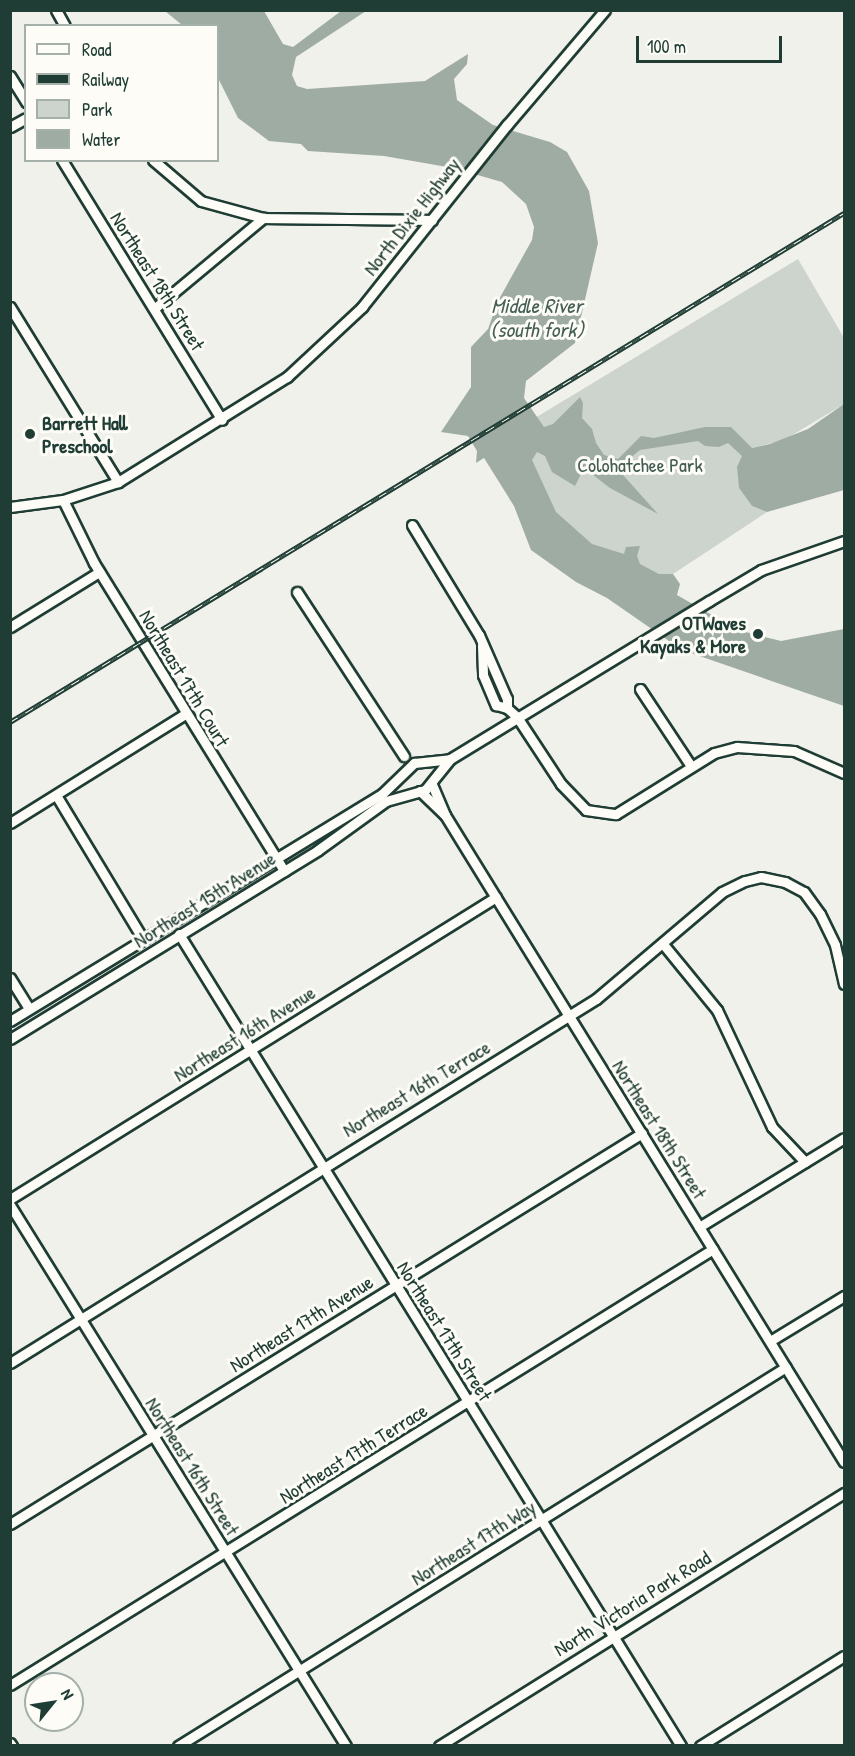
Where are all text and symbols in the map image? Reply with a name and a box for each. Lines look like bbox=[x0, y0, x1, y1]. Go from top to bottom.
legend bbox=[24, 24, 219, 162]
scale bar bbox=[639, 24, 784, 62]
text: 100 m bbox=[647, 34, 686, 59]
text: Road bbox=[82, 37, 112, 62]
text: Railway bbox=[82, 67, 129, 92]
text: Park bbox=[82, 97, 112, 122]
text: Water bbox=[82, 127, 120, 152]
street label: North Dixie Highway bbox=[358, 152, 464, 280]
street label: Northeast 18th Street bbox=[106, 207, 210, 355]
water label: Middle River (south fork) bbox=[490, 293, 584, 343]
place label: Barrett Hall Preschool bbox=[42, 410, 128, 457]
marker: Barrett Hall Preschool bbox=[23, 427, 37, 441]
park label: Colohatchee Park bbox=[577, 452, 703, 476]
street label: Northeast 17th Court bbox=[135, 605, 235, 751]
place label: OTWaves Kayaks & More bbox=[640, 610, 746, 657]
marker: OTWaves Kayaks & More bbox=[751, 627, 765, 641]
street label: Northeast 15th Avenue bbox=[129, 846, 279, 952]
street label: Northeast 16th Avenue bbox=[169, 980, 319, 1086]
street label: Northeast 16th Terrace bbox=[338, 1034, 494, 1142]
street label: Northeast 18th Street bbox=[608, 1055, 712, 1203]
street label: Northeast 17th Street bbox=[392, 1257, 498, 1405]
street label: Northeast 17th Avenue bbox=[225, 1269, 377, 1377]
street label: Northeast 16th Street bbox=[141, 1393, 245, 1539]
street label: Northeast 17th Terrace bbox=[275, 1398, 431, 1508]
street label: Northeast 17th Way bbox=[406, 1494, 540, 1590]
street label: North Victoria Park Road bbox=[549, 1545, 715, 1661]
north arrow bbox=[24, 1672, 84, 1732]
text: N bbox=[56, 1685, 80, 1703]

